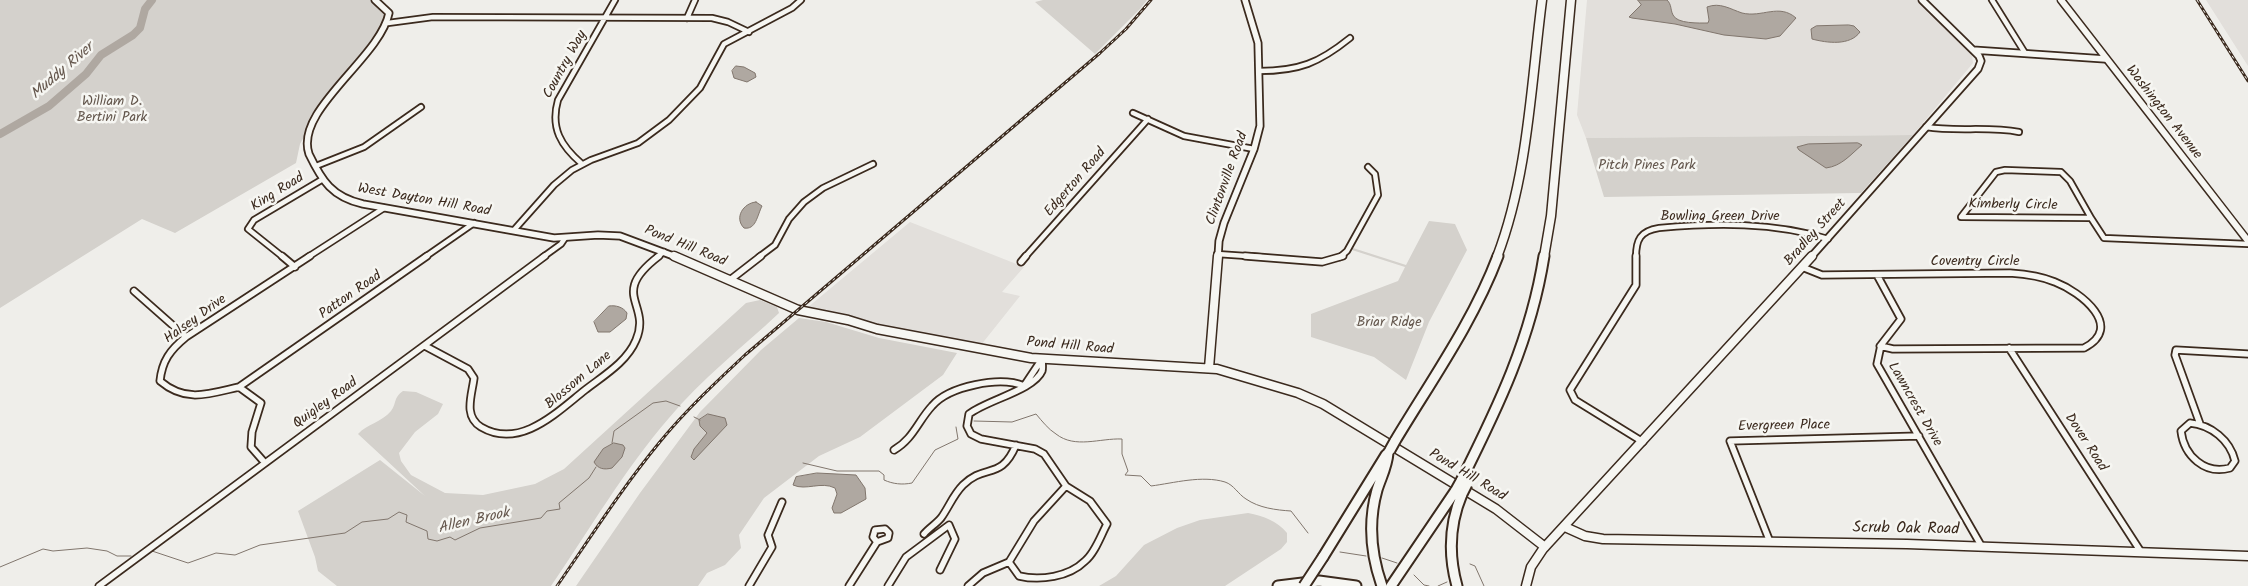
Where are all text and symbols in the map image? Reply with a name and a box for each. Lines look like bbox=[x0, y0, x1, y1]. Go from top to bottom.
street label: Country Way bbox=[540, 28, 592, 102]
water label: Muddy River bbox=[28, 40, 98, 104]
street label: Washington Avenue bbox=[2121, 63, 2205, 163]
park label: William D. Bertini Park bbox=[77, 95, 147, 128]
street label: Clintonville Road bbox=[1203, 130, 1253, 228]
street label: Edgerton Road bbox=[1042, 145, 1110, 221]
park label: Pitch Pines Park bbox=[1598, 159, 1696, 175]
street label: King Road bbox=[248, 170, 308, 216]
street label: West Dayton Hill Road bbox=[356, 181, 492, 221]
street label: Bradley Street bbox=[1781, 196, 1851, 270]
street label: Kimberly Circle bbox=[1968, 197, 2058, 215]
street label: Bowling Green Drive bbox=[1660, 210, 1780, 226]
street label: Pond Hill Road bbox=[641, 223, 729, 271]
street label: Coventry Circle bbox=[1931, 255, 2019, 271]
street label: Patton Road bbox=[316, 268, 386, 324]
street label: Halsey Drive bbox=[162, 292, 230, 348]
park label: Briar Ridge bbox=[1356, 316, 1422, 332]
street label: Pond Hill Road bbox=[1026, 335, 1114, 359]
street label: Blossom Lane bbox=[542, 348, 616, 414]
street label: Lawncrest Drive bbox=[1883, 360, 1945, 450]
street label: Quigley Road bbox=[290, 375, 362, 433]
street label: Dover Road bbox=[2060, 411, 2110, 475]
street label: Evergreen Place bbox=[1738, 418, 1830, 436]
street label: Pond Hill Road bbox=[1425, 446, 1509, 506]
water label: Allen Brook bbox=[437, 505, 511, 539]
street label: Scrub Oak Road bbox=[1852, 519, 1960, 541]

